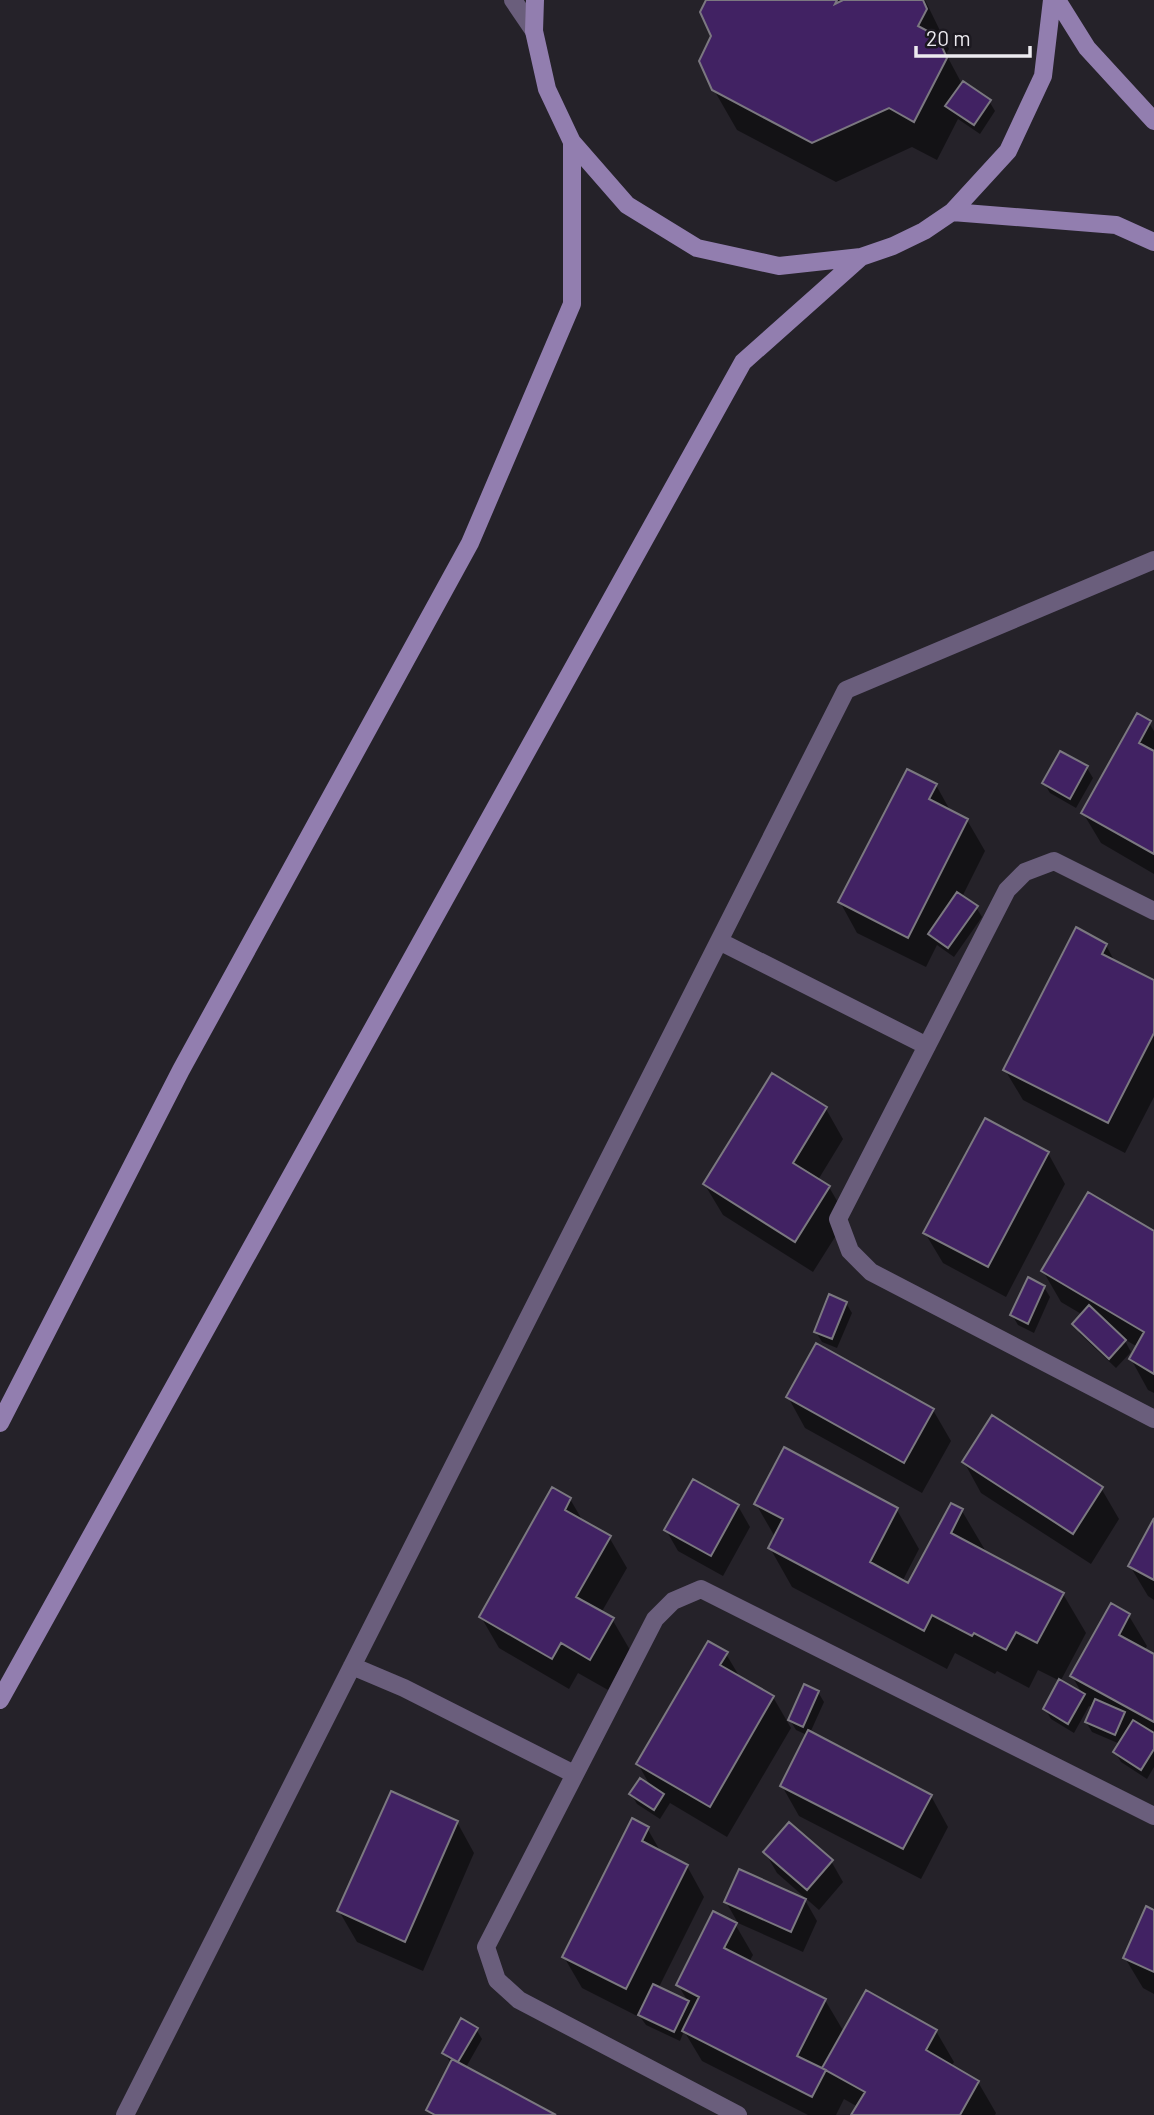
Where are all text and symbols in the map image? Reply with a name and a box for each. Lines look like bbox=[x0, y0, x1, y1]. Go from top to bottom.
scale bar bbox=[916, 14, 1030, 58]
text: 20 m bbox=[926, 25, 971, 50]

